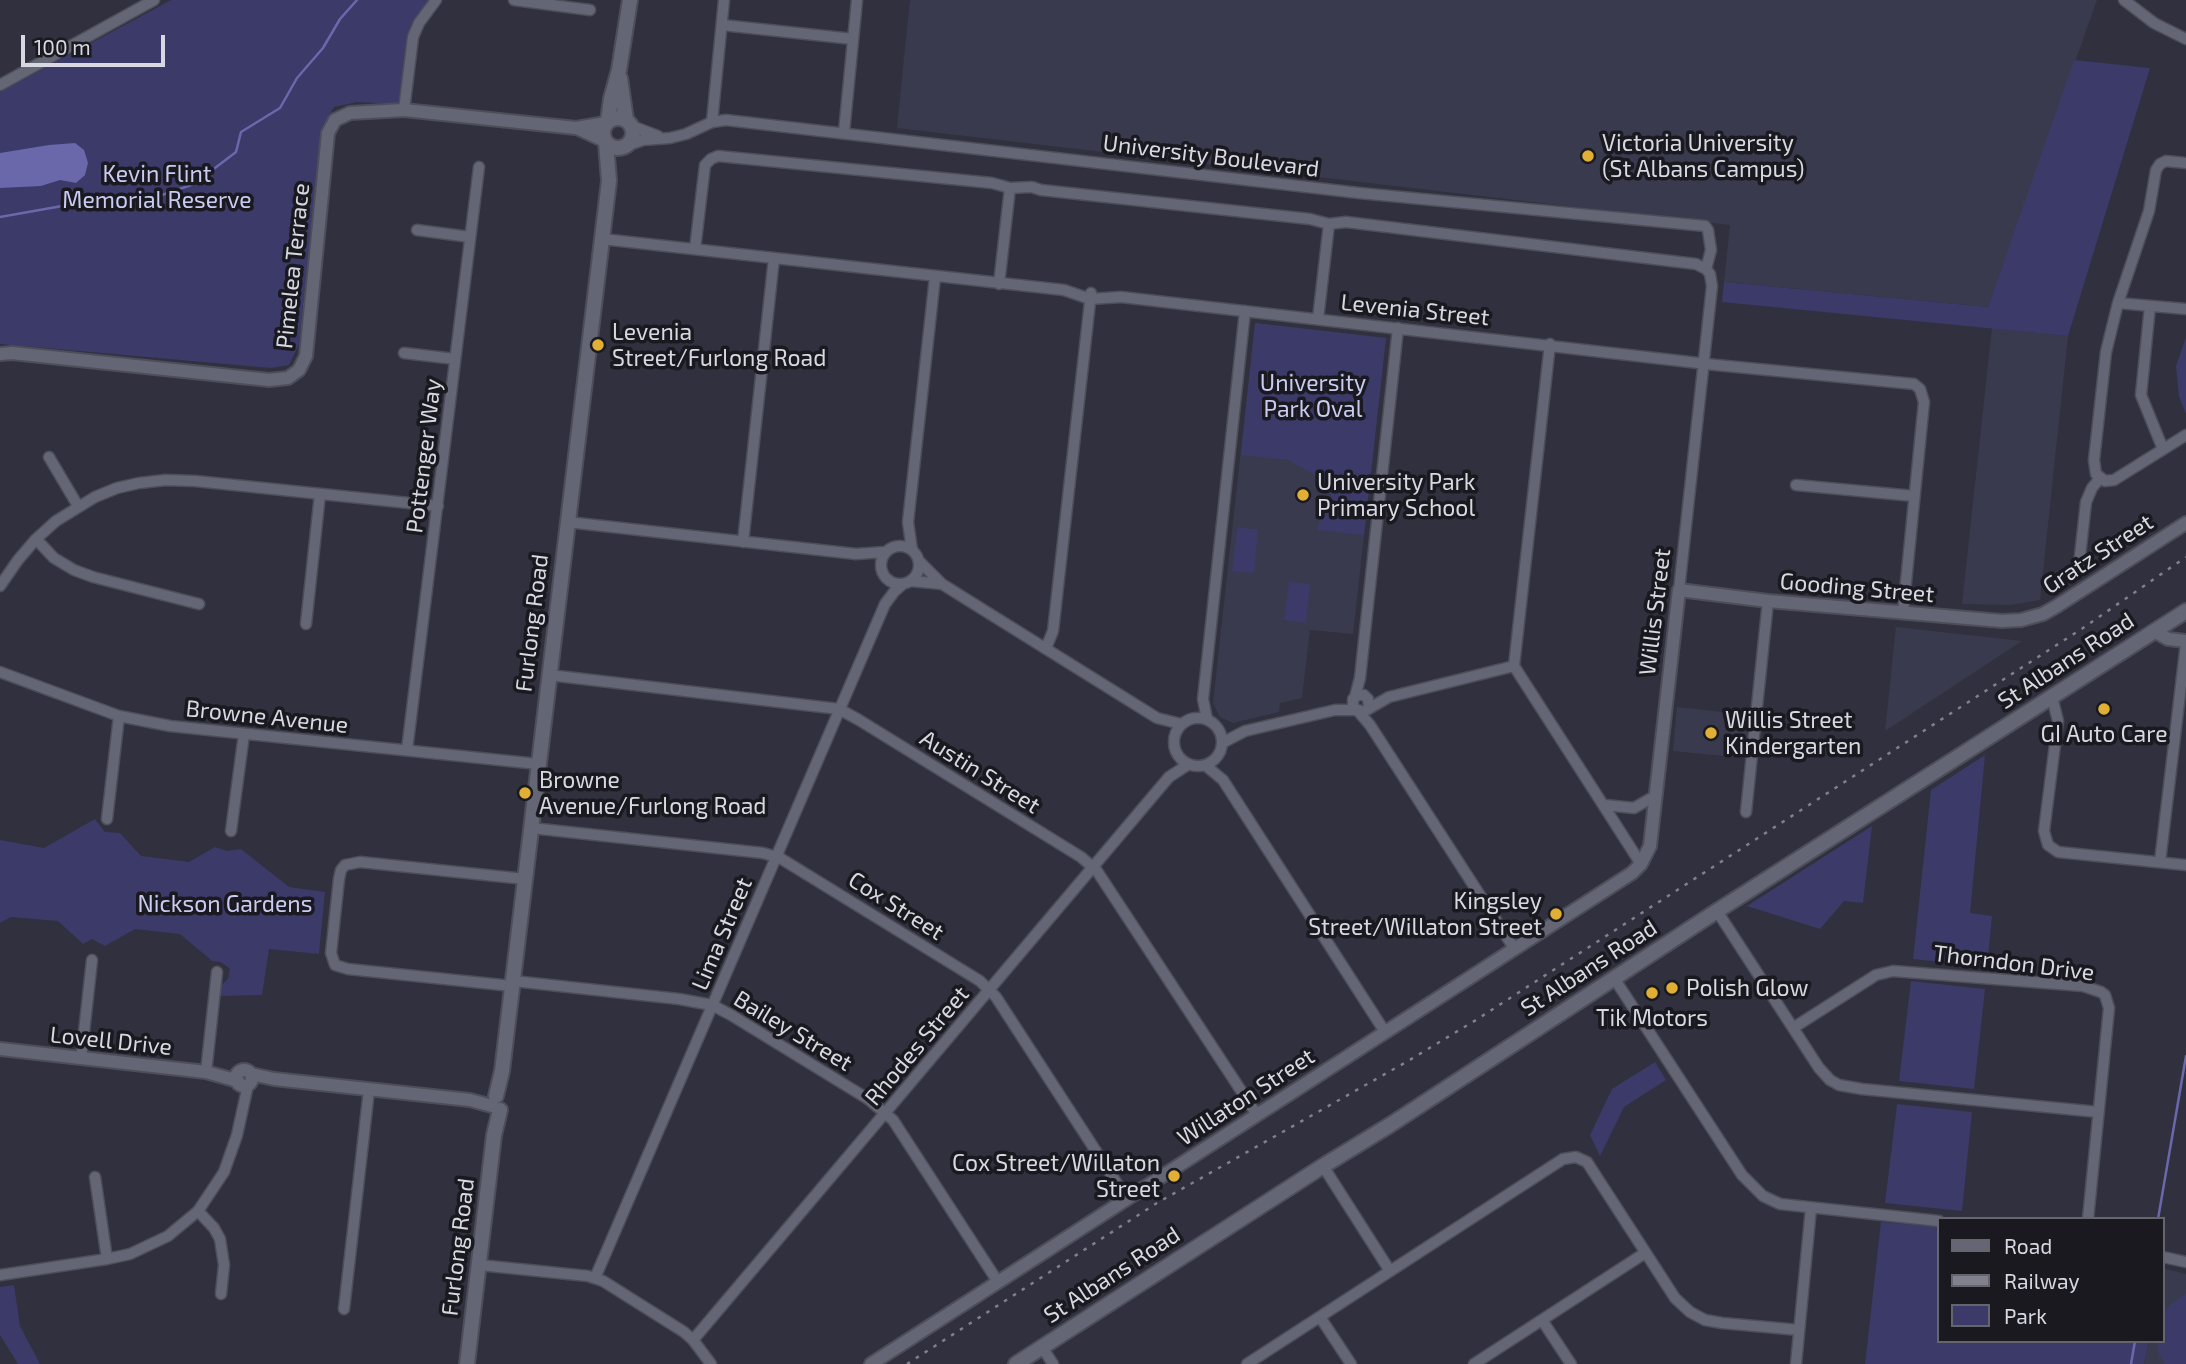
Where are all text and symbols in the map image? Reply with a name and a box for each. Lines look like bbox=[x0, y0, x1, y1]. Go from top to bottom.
scale bar bbox=[24, 21, 168, 65]
text: 100 m bbox=[34, 34, 91, 59]
street label: University Boulevard bbox=[1101, 129, 1321, 183]
place label: Victoria University (St Albans Campus) bbox=[1602, 129, 1804, 183]
marker: Victoria University (St Albans Campus) bbox=[1580, 148, 1596, 164]
park label: Kevin Flint Memorial Reserve bbox=[62, 160, 252, 214]
street label: Pimelea Terrace bbox=[271, 182, 315, 350]
street label: Levenia Street bbox=[1339, 288, 1491, 332]
place label: Levenia Street/Furlong Road bbox=[612, 318, 826, 372]
marker: Levenia Street/Furlong Road bbox=[590, 337, 606, 353]
park label: University Park Oval bbox=[1260, 369, 1366, 423]
street label: Pottenger Way bbox=[401, 377, 447, 535]
place label: University Park Primary School bbox=[1317, 468, 1475, 522]
marker: University Park Primary School bbox=[1295, 487, 1311, 503]
street label: Gratz Street bbox=[2038, 508, 2158, 600]
street label: Willis Street bbox=[1634, 547, 1676, 677]
street label: Furlong Road bbox=[510, 553, 554, 693]
street label: Gooding Street bbox=[1779, 568, 1935, 608]
street label: St Albans Road bbox=[1993, 607, 2139, 715]
street label: Browne Avenue bbox=[184, 695, 350, 739]
marker: GI Auto Care bbox=[2096, 701, 2112, 717]
place label: Willis Street Kindergarten bbox=[1725, 706, 1861, 760]
place label: GI Auto Care bbox=[2041, 720, 2167, 748]
street label: Austin Street bbox=[915, 724, 1045, 820]
marker: Willis Street Kindergarten bbox=[1703, 725, 1719, 741]
place label: Browne Avenue/Furlong Road bbox=[539, 766, 767, 820]
marker: Browne Avenue/Furlong Road bbox=[517, 785, 533, 801]
street label: Cox Street bbox=[843, 866, 949, 946]
street label: Lima Street bbox=[686, 874, 758, 994]
place label: Kingsley Street/Willaton Street bbox=[1308, 887, 1542, 941]
park label: Nickson Gardens bbox=[138, 890, 312, 918]
marker: Kingsley Street/Willaton Street bbox=[1548, 906, 1564, 922]
street label: St Albans Road bbox=[1516, 914, 1662, 1022]
street label: Thorndon Drive bbox=[1932, 939, 2096, 987]
place label: Polish Glow bbox=[1686, 974, 1808, 1002]
marker: Polish Glow bbox=[1664, 980, 1680, 996]
street label: Rhodes Street bbox=[859, 981, 975, 1111]
street label: Bailey Street bbox=[729, 985, 857, 1077]
marker: Tik Motors bbox=[1644, 985, 1660, 1001]
place label: Tik Motors bbox=[1596, 1004, 1708, 1032]
street label: Lovell Drive bbox=[49, 1021, 173, 1061]
street label: Willaton Street bbox=[1172, 1042, 1320, 1152]
place label: Cox Street/Willaton Street bbox=[952, 1149, 1160, 1203]
marker: Cox Street/Willaton Street bbox=[1166, 1168, 1182, 1184]
street label: Furlong Road bbox=[436, 1177, 480, 1317]
legend bbox=[1938, 1217, 2165, 1343]
street label: St Albans Road bbox=[1039, 1221, 1185, 1329]
text: Road bbox=[2004, 1233, 2052, 1258]
text: Railway bbox=[2004, 1268, 2080, 1293]
text: Park bbox=[2004, 1303, 2047, 1328]

